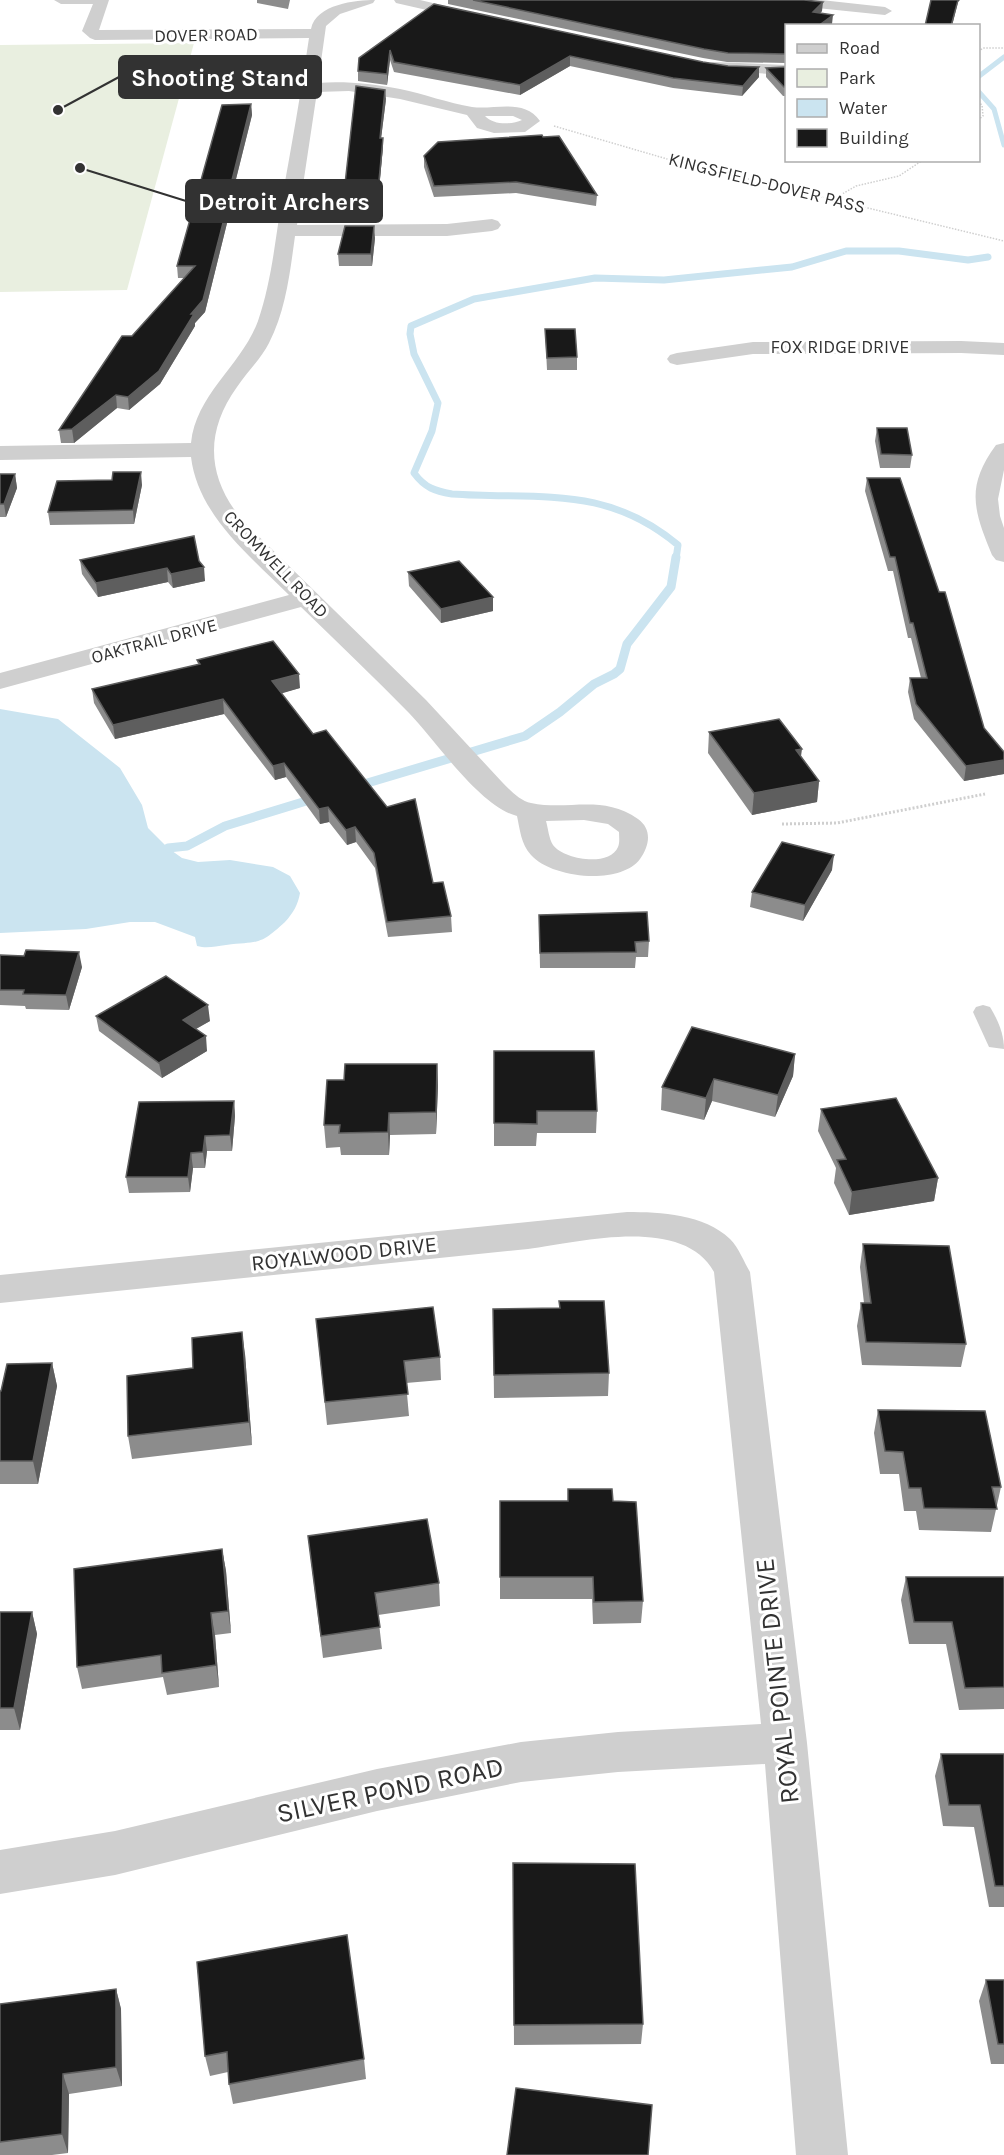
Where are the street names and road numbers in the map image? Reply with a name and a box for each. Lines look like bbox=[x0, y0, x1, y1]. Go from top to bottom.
street label: DOVER ROAD bbox=[154, 23, 258, 47]
street label: KINGSFIELD-DOVER PASS bbox=[666, 148, 868, 218]
street label: FOX RIDGE DRIVE bbox=[771, 336, 909, 358]
street label: CROMWELL ROAD bbox=[219, 506, 333, 622]
street label: OAKTRAIL DRIVE bbox=[89, 614, 219, 668]
street label: ROYALWOOD DRIVE bbox=[250, 1231, 438, 1277]
street label: ROYAL POINTE DRIVE bbox=[748, 1557, 806, 1805]
street label: SILVER POND ROAD bbox=[274, 1750, 506, 1830]

